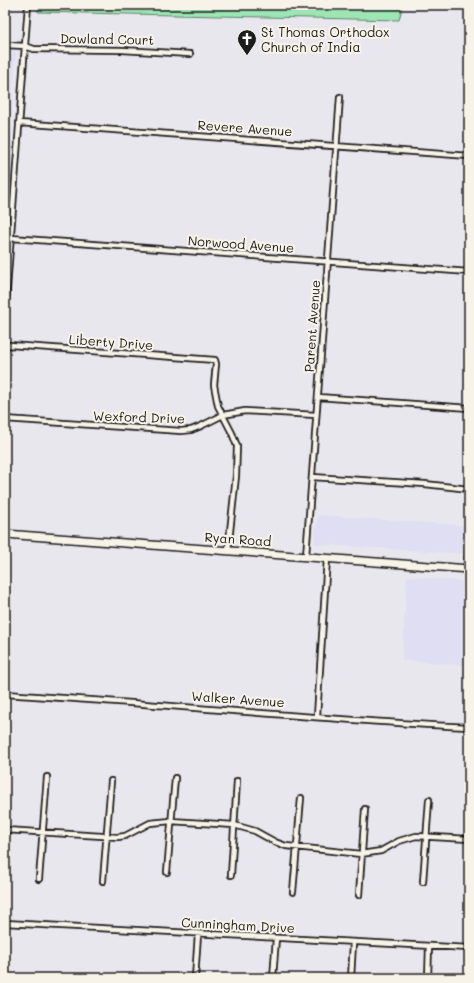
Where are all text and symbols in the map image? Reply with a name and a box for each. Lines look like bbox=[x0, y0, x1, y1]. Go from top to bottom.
place label: St Thomas Orthodox Church of India bbox=[261, 23, 390, 55]
church icon: St Thomas Orthodox Church of India bbox=[236, 28, 258, 56]
street label: Dowland Court bbox=[60, 29, 154, 48]
street label: Revere Avenue bbox=[197, 116, 293, 139]
street label: Norwood Avenue bbox=[187, 231, 295, 256]
street label: Parent Avenue bbox=[300, 279, 323, 373]
street label: Liberty Drive bbox=[68, 330, 154, 353]
street label: Wexford Drive bbox=[93, 406, 185, 427]
street label: Ryan Road bbox=[204, 528, 272, 549]
street label: Walker Avenue bbox=[191, 687, 285, 710]
street label: Cunningham Drive bbox=[181, 913, 295, 936]

